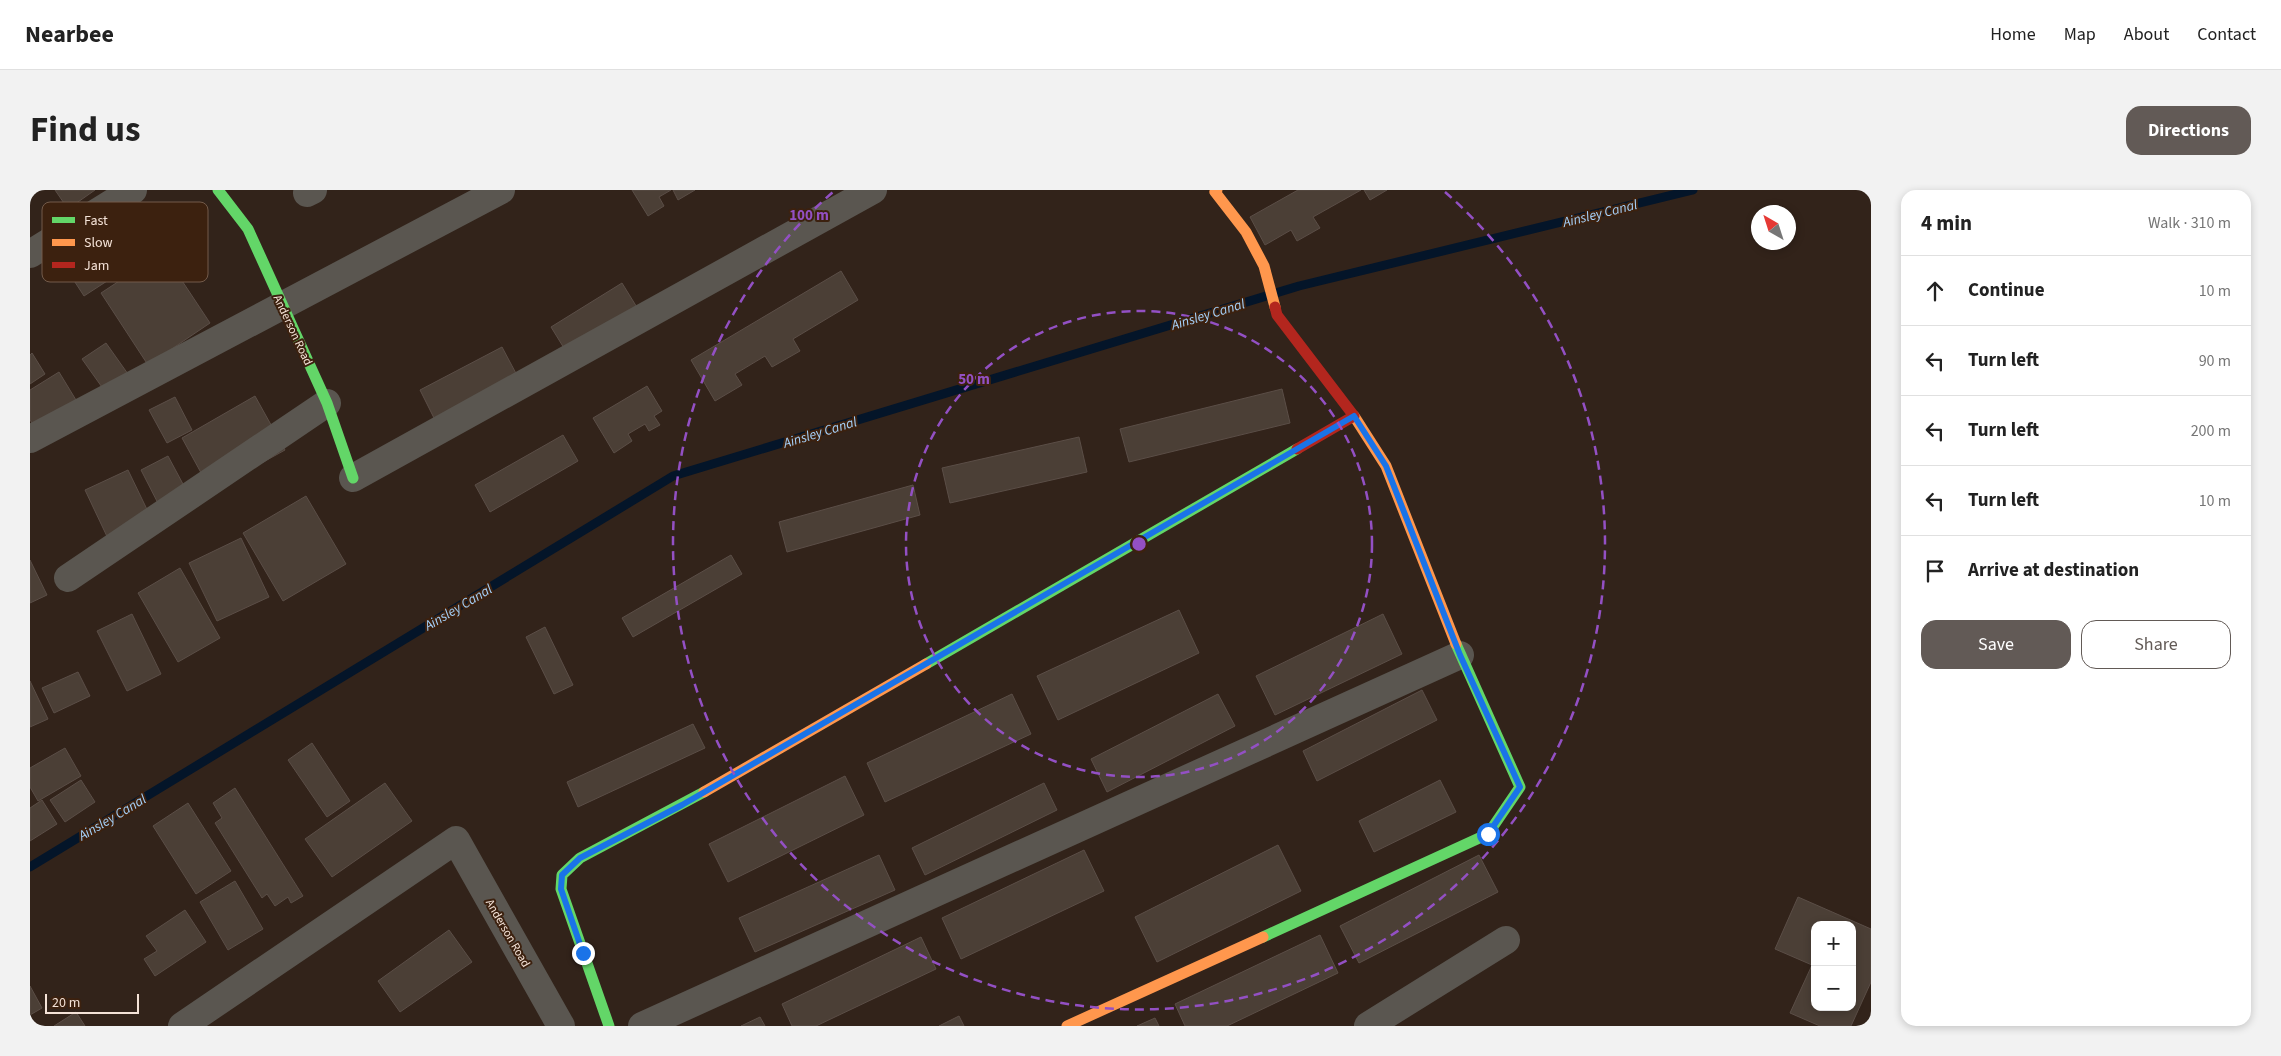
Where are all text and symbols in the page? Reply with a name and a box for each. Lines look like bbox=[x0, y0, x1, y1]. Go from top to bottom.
text: Nearbee bbox=[25, 17, 114, 52]
text: Home bbox=[1990, 22, 2036, 47]
text: Map bbox=[2064, 22, 2096, 47]
text: About bbox=[2124, 22, 2169, 47]
text: Contact bbox=[2197, 22, 2256, 47]
text: Find us bbox=[30, 105, 140, 155]
button: Directions bbox=[2126, 106, 2251, 155]
water label: Ainsley Canal bbox=[1560, 195, 1640, 233]
legend bbox=[42, 202, 208, 282]
text: 100 m bbox=[789, 205, 829, 226]
north arrow bbox=[1751, 205, 1796, 250]
text: 4 min bbox=[1921, 208, 1972, 238]
text: Fast bbox=[84, 211, 108, 231]
text: Walk · 310 m bbox=[2148, 212, 2231, 234]
text: Slow bbox=[84, 233, 113, 253]
text: Jam bbox=[84, 256, 109, 276]
icon: ahead bbox=[1921, 277, 1949, 305]
text: Continue bbox=[1968, 277, 2045, 304]
text: 10 m bbox=[2199, 280, 2231, 302]
street label: Anderson Road bbox=[269, 292, 316, 368]
water label: Ainsley Canal bbox=[1168, 294, 1248, 336]
icon: left bbox=[1921, 347, 1949, 375]
text: Turn left bbox=[1968, 347, 2039, 374]
text: 90 m bbox=[2199, 350, 2231, 372]
text: 50 m bbox=[958, 369, 990, 390]
water label: Ainsley Canal bbox=[780, 412, 860, 454]
icon: left bbox=[1921, 417, 1949, 445]
text: Turn left bbox=[1968, 417, 2039, 444]
text: 200 m bbox=[2191, 420, 2231, 442]
icon: left bbox=[1921, 487, 1949, 515]
text: Turn left bbox=[1968, 487, 2039, 514]
text: 10 m bbox=[2199, 490, 2231, 512]
centre of rings bbox=[1130, 535, 1148, 553]
icon: arrive bbox=[1921, 557, 1949, 585]
text: Arrive at destination bbox=[1968, 557, 2139, 584]
water label: Ainsley Canal bbox=[420, 579, 497, 637]
button: Save bbox=[1921, 620, 2071, 669]
button: Share bbox=[2081, 620, 2231, 669]
water label: Ainsley Canal bbox=[74, 789, 151, 847]
route start bbox=[1477, 823, 1500, 846]
street label: Anderson Road bbox=[481, 896, 534, 970]
map controls bbox=[1811, 921, 1856, 1011]
button: + bbox=[1811, 921, 1856, 966]
route end bbox=[572, 942, 595, 965]
button: − bbox=[1811, 966, 1856, 1011]
scale bar bbox=[45, 991, 139, 1014]
text: 20 m bbox=[52, 993, 80, 1013]

